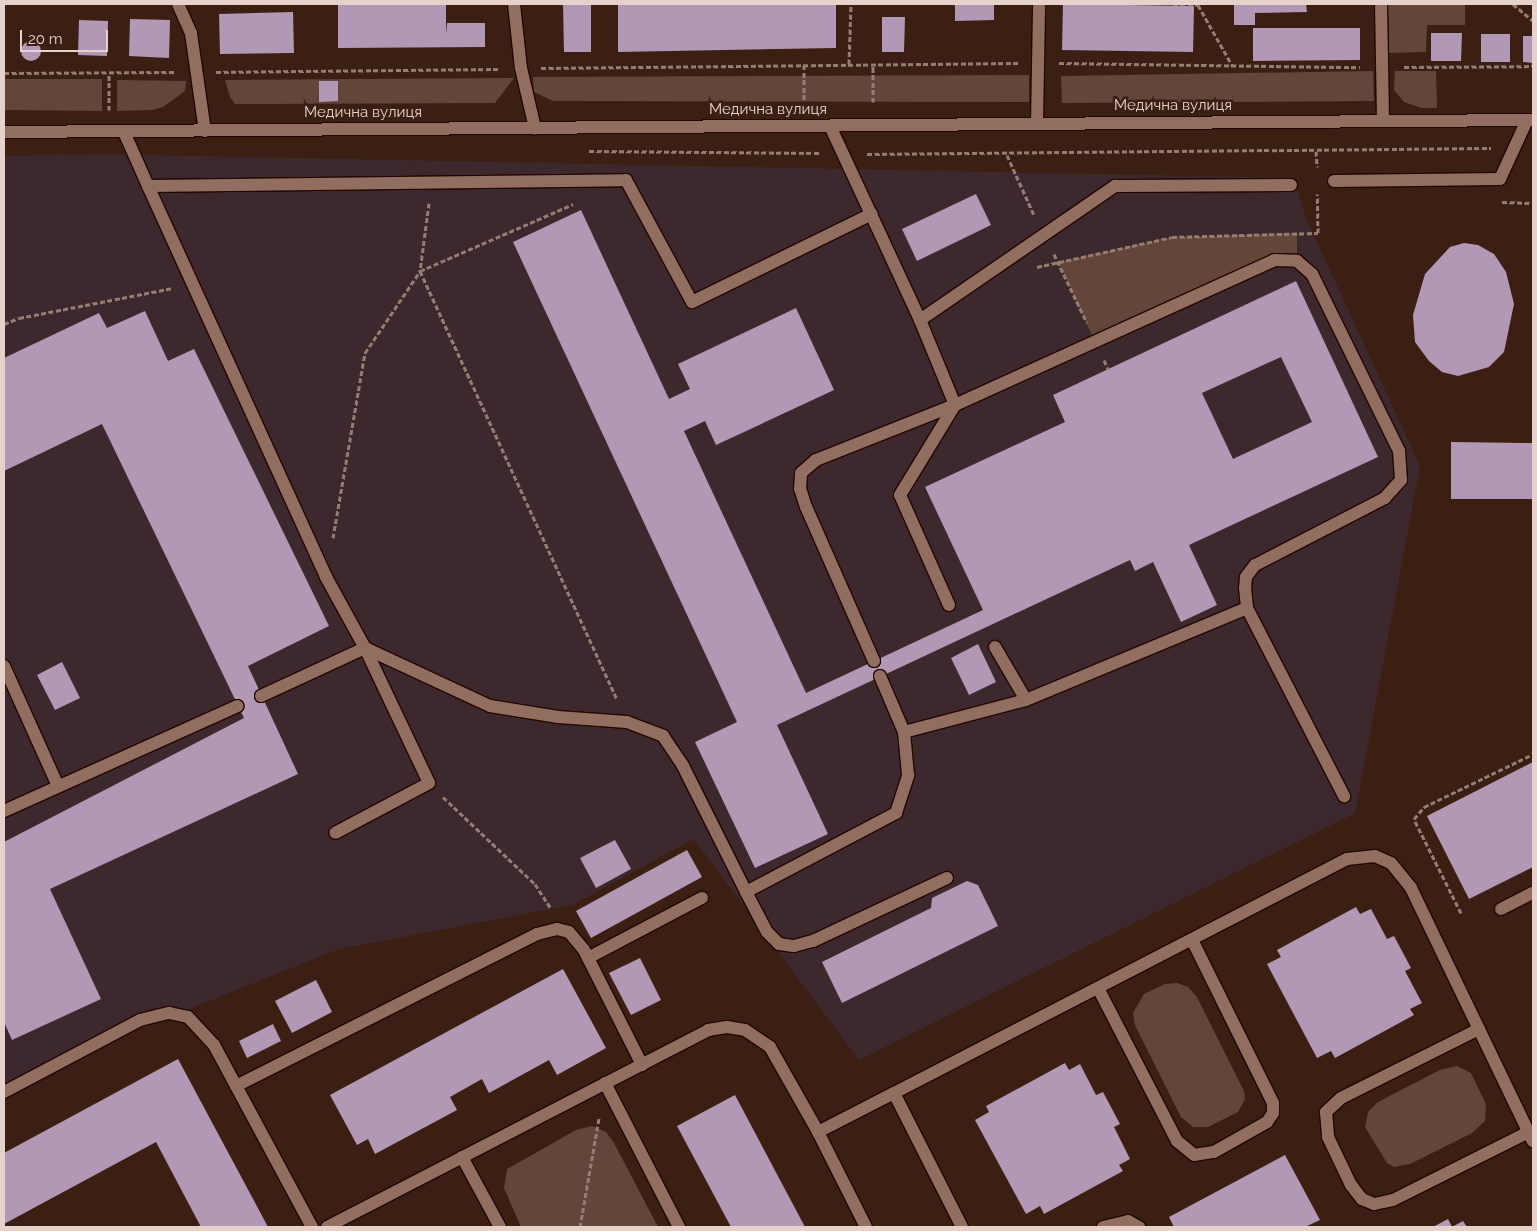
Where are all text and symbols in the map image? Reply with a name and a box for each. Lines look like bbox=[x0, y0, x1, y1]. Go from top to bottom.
scale bar bbox=[22, 20, 110, 52]
text: 20 m bbox=[28, 30, 63, 48]
street label: Медична вулиця bbox=[1114, 97, 1232, 115]
street label: Медична вулиця bbox=[709, 101, 827, 119]
street label: Медична вулиця bbox=[304, 104, 422, 122]

